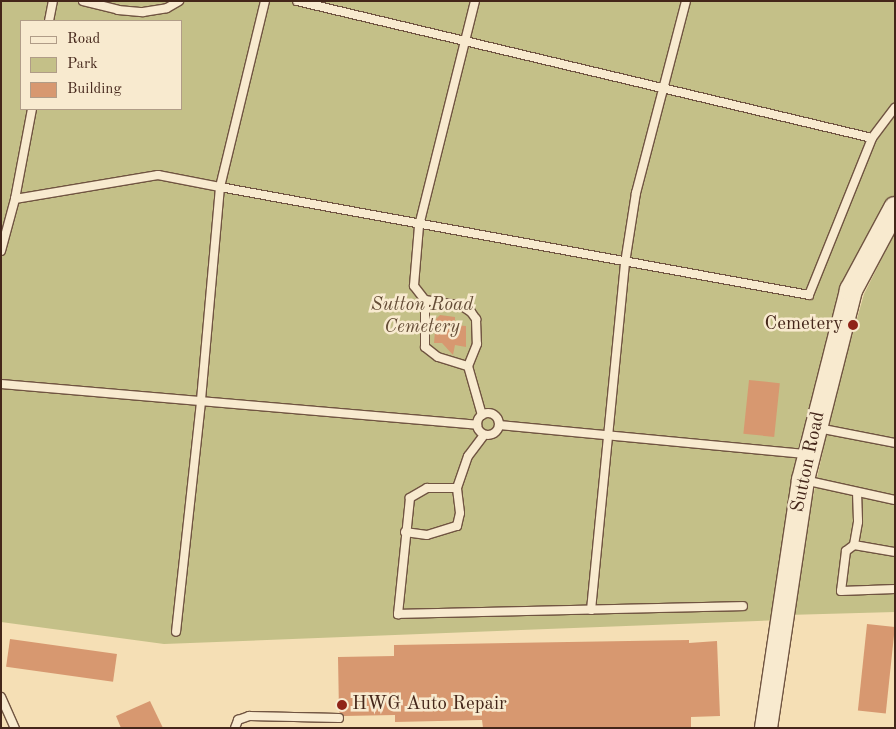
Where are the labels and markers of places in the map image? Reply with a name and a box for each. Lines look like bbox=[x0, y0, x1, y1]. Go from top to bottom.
place label: Cemetery bbox=[764, 314, 843, 336]
marker: Cemetery bbox=[847, 319, 859, 331]
place label: HWG Auto Repair bbox=[352, 694, 507, 716]
marker: HWG Auto Repair bbox=[336, 699, 348, 711]

